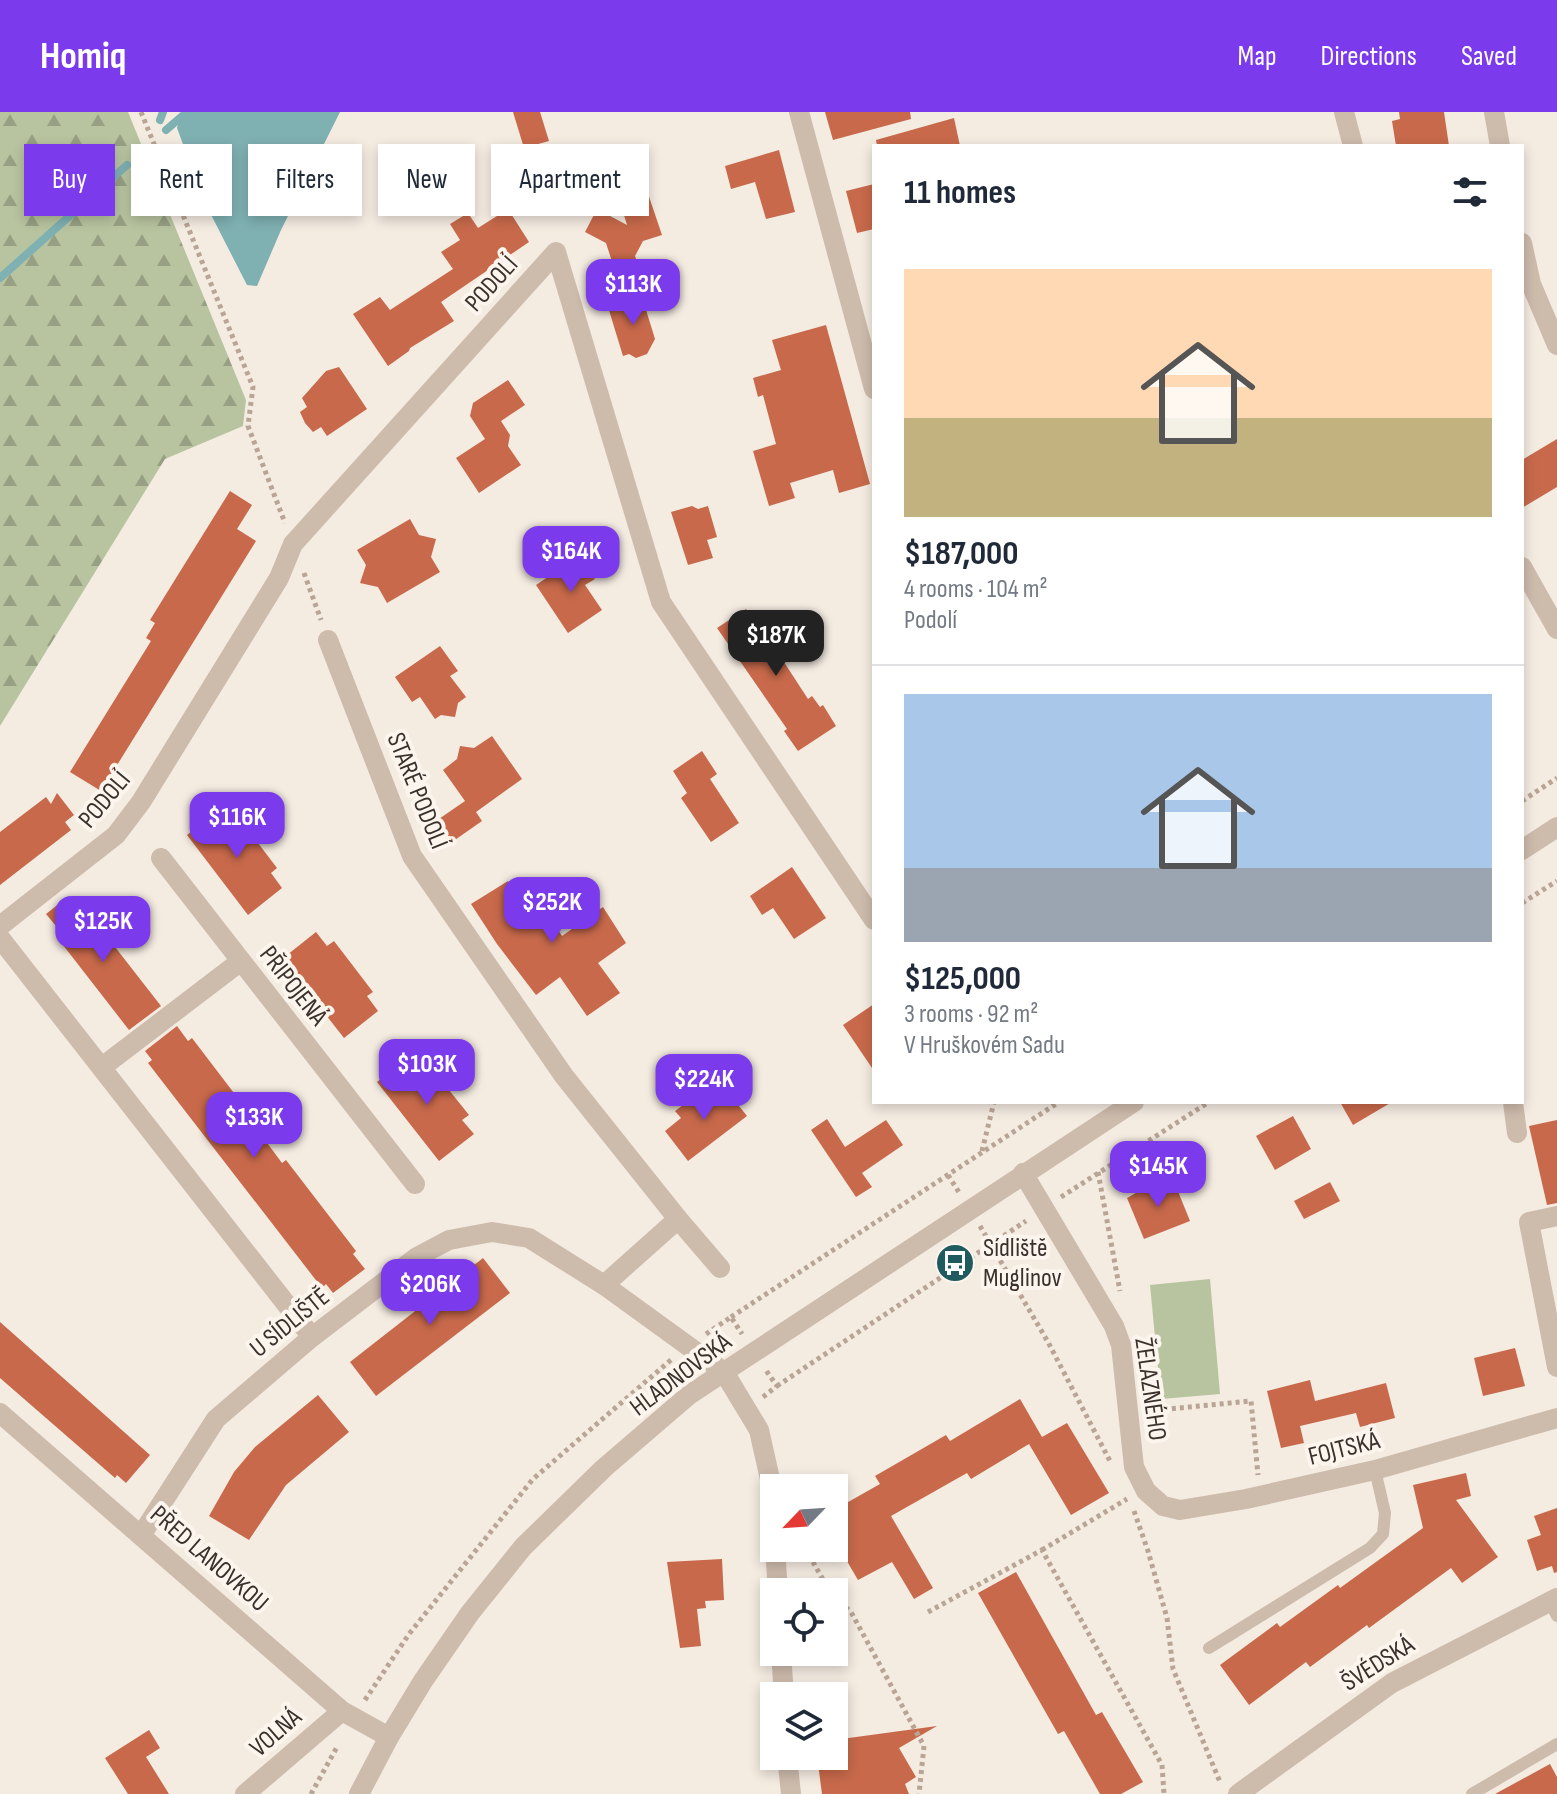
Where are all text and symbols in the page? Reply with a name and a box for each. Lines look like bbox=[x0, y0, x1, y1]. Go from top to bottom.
text: Homiq bbox=[40, 34, 126, 79]
text: Map bbox=[1238, 40, 1277, 73]
text: Directions bbox=[1321, 40, 1417, 73]
text: Saved bbox=[1461, 40, 1517, 73]
chip: Buy bbox=[24, 144, 115, 216]
chip: Rent bbox=[131, 144, 232, 216]
chip: Filters bbox=[248, 144, 362, 216]
chip: New bbox=[378, 144, 475, 216]
chip: Apartment bbox=[491, 144, 649, 216]
icon: filters bbox=[1448, 170, 1492, 214]
text: 11 homes bbox=[904, 172, 1016, 213]
street label: PODOLÍ bbox=[459, 250, 525, 318]
pin: $113K bbox=[577, 259, 689, 327]
text: $113K bbox=[604, 269, 662, 300]
icon: home bbox=[1126, 321, 1270, 465]
pin: $164K bbox=[515, 526, 627, 594]
text: $187,000 bbox=[904, 533, 1018, 574]
text: $164K bbox=[541, 536, 601, 567]
text: 4 rooms · 104 m² bbox=[904, 574, 1048, 605]
text: Podolí bbox=[904, 605, 957, 636]
pin: $187K bbox=[720, 610, 832, 678]
text: $187K bbox=[746, 620, 806, 651]
street label: STARÉ PODOLÍ bbox=[380, 728, 454, 854]
icon: home bbox=[1126, 746, 1270, 890]
street label: PODOLÍ bbox=[72, 765, 138, 835]
pin: $116K bbox=[181, 792, 293, 860]
text: $116K bbox=[208, 802, 266, 833]
pin: $252K bbox=[496, 877, 608, 945]
text: $252K bbox=[522, 887, 582, 918]
pin: $125K bbox=[47, 896, 159, 964]
text: $125K bbox=[73, 906, 133, 937]
street label: PŘIPOJENÁ bbox=[252, 940, 334, 1033]
text: $125,000 bbox=[904, 958, 1021, 999]
text: 3 rooms · 92 m² bbox=[904, 999, 1038, 1030]
text: V Hruškovém Sadu bbox=[904, 1030, 1065, 1061]
pin: $103K bbox=[371, 1039, 483, 1107]
text: $103K bbox=[397, 1049, 457, 1080]
pin: $224K bbox=[648, 1054, 760, 1122]
text: $224K bbox=[674, 1064, 734, 1095]
pin: $133K bbox=[198, 1092, 310, 1160]
text: $133K bbox=[224, 1102, 284, 1133]
pin: $145K bbox=[1102, 1141, 1214, 1209]
text: $145K bbox=[1128, 1151, 1188, 1182]
place label: Sídliště Muglinov bbox=[983, 1233, 1062, 1294]
bus stop icon: Sídliště Muglinov bbox=[934, 1242, 976, 1284]
pin: $206K bbox=[374, 1259, 486, 1327]
text: $206K bbox=[399, 1269, 461, 1300]
street label: U SÍDLIŠTĚ bbox=[244, 1282, 336, 1364]
street label: HLADNOVSKÁ bbox=[624, 1326, 738, 1423]
street label: ŽELAZNÉHO bbox=[1127, 1336, 1173, 1442]
street label: FOJTSKÁ bbox=[1305, 1425, 1384, 1473]
north arrow bbox=[760, 1474, 848, 1562]
map controls bbox=[760, 1474, 848, 1770]
street label: PŘED LANOVKOU bbox=[144, 1499, 274, 1619]
button: locate bbox=[760, 1578, 848, 1666]
street label: ŠVÉDSKÁ bbox=[1336, 1629, 1421, 1698]
button: layers bbox=[760, 1682, 848, 1770]
street label: VOLNÁ bbox=[244, 1702, 309, 1764]

